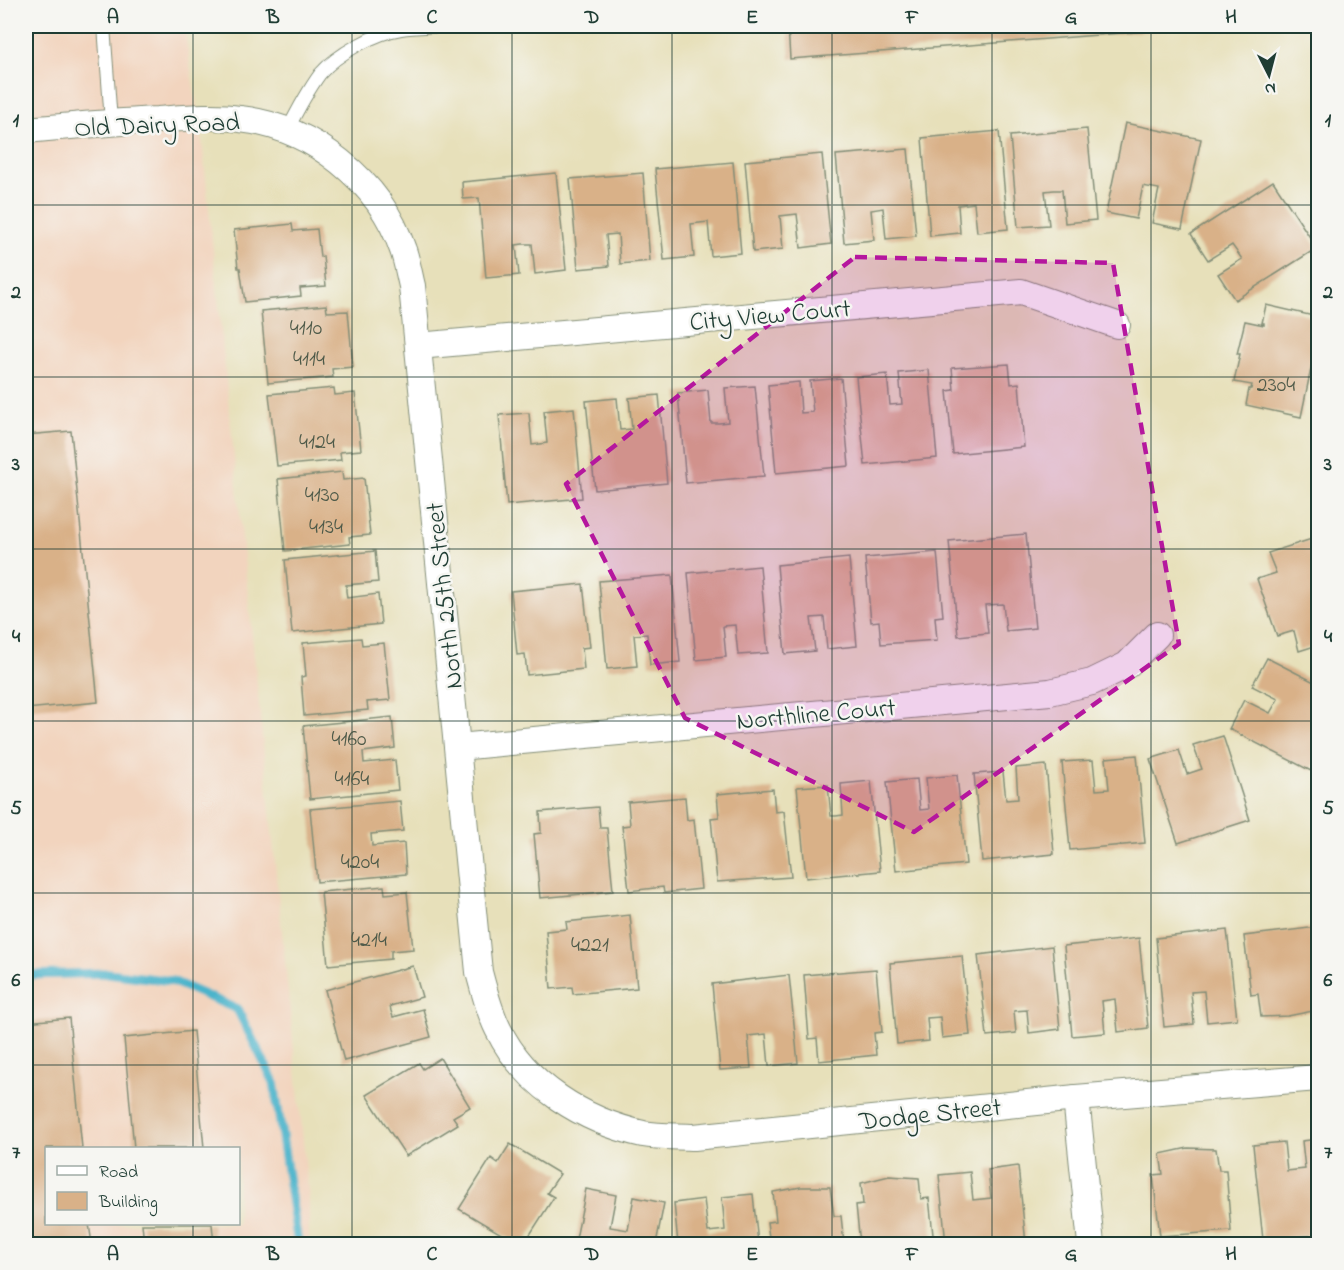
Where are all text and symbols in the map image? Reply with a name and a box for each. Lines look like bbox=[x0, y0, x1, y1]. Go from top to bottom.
text: A bbox=[107, 4, 119, 33]
text: B bbox=[265, 4, 280, 33]
text: C bbox=[427, 4, 438, 33]
text: D bbox=[584, 4, 599, 33]
text: E bbox=[746, 4, 758, 33]
text: F bbox=[905, 4, 919, 33]
text: G bbox=[1065, 4, 1078, 33]
text: H bbox=[1225, 4, 1237, 33]
north arrow bbox=[1239, 45, 1299, 105]
text: N bbox=[1264, 75, 1277, 100]
street label: Old Dairy Road bbox=[74, 105, 241, 149]
text: 1 bbox=[13, 107, 20, 136]
text: 1 bbox=[1325, 107, 1332, 136]
text: 2 bbox=[10, 279, 21, 308]
text: 2 bbox=[1322, 279, 1333, 308]
street label: City View Court bbox=[688, 291, 853, 343]
house number: 4110 bbox=[290, 313, 322, 345]
house number: 4114 bbox=[293, 344, 325, 376]
house number: 2304 bbox=[1257, 370, 1295, 402]
house number: 4124 bbox=[299, 427, 335, 459]
text: 3 bbox=[11, 451, 20, 480]
text: 3 bbox=[1323, 451, 1332, 480]
house number: 4130 bbox=[305, 480, 339, 512]
street label: North 25th Street bbox=[417, 500, 475, 691]
house number: 4134 bbox=[309, 512, 343, 544]
text: 4 bbox=[12, 623, 21, 652]
text: 4 bbox=[1324, 623, 1333, 652]
street label: Northline Court bbox=[735, 690, 898, 742]
house number: 4160 bbox=[331, 724, 367, 756]
house number: 4164 bbox=[335, 764, 369, 796]
text: 5 bbox=[10, 795, 22, 824]
text: 5 bbox=[1322, 795, 1334, 824]
house number: 4204 bbox=[341, 847, 379, 879]
house number: 4214 bbox=[351, 925, 387, 957]
house number: 4221 bbox=[571, 930, 609, 962]
text: 6 bbox=[12, 967, 21, 996]
text: 6 bbox=[1324, 967, 1333, 996]
street label: Dodge Street bbox=[856, 1090, 1003, 1142]
text: 7 bbox=[12, 1139, 21, 1168]
text: 7 bbox=[1324, 1139, 1333, 1168]
legend bbox=[45, 1147, 240, 1225]
text: Road bbox=[99, 1160, 138, 1186]
text: Building bbox=[98, 1190, 158, 1217]
text: A bbox=[107, 1241, 119, 1270]
text: B bbox=[265, 1241, 280, 1270]
text: C bbox=[427, 1241, 438, 1270]
text: D bbox=[584, 1241, 599, 1270]
text: E bbox=[746, 1241, 758, 1270]
text: F bbox=[905, 1241, 919, 1270]
text: G bbox=[1065, 1241, 1078, 1270]
text: H bbox=[1225, 1241, 1237, 1270]

